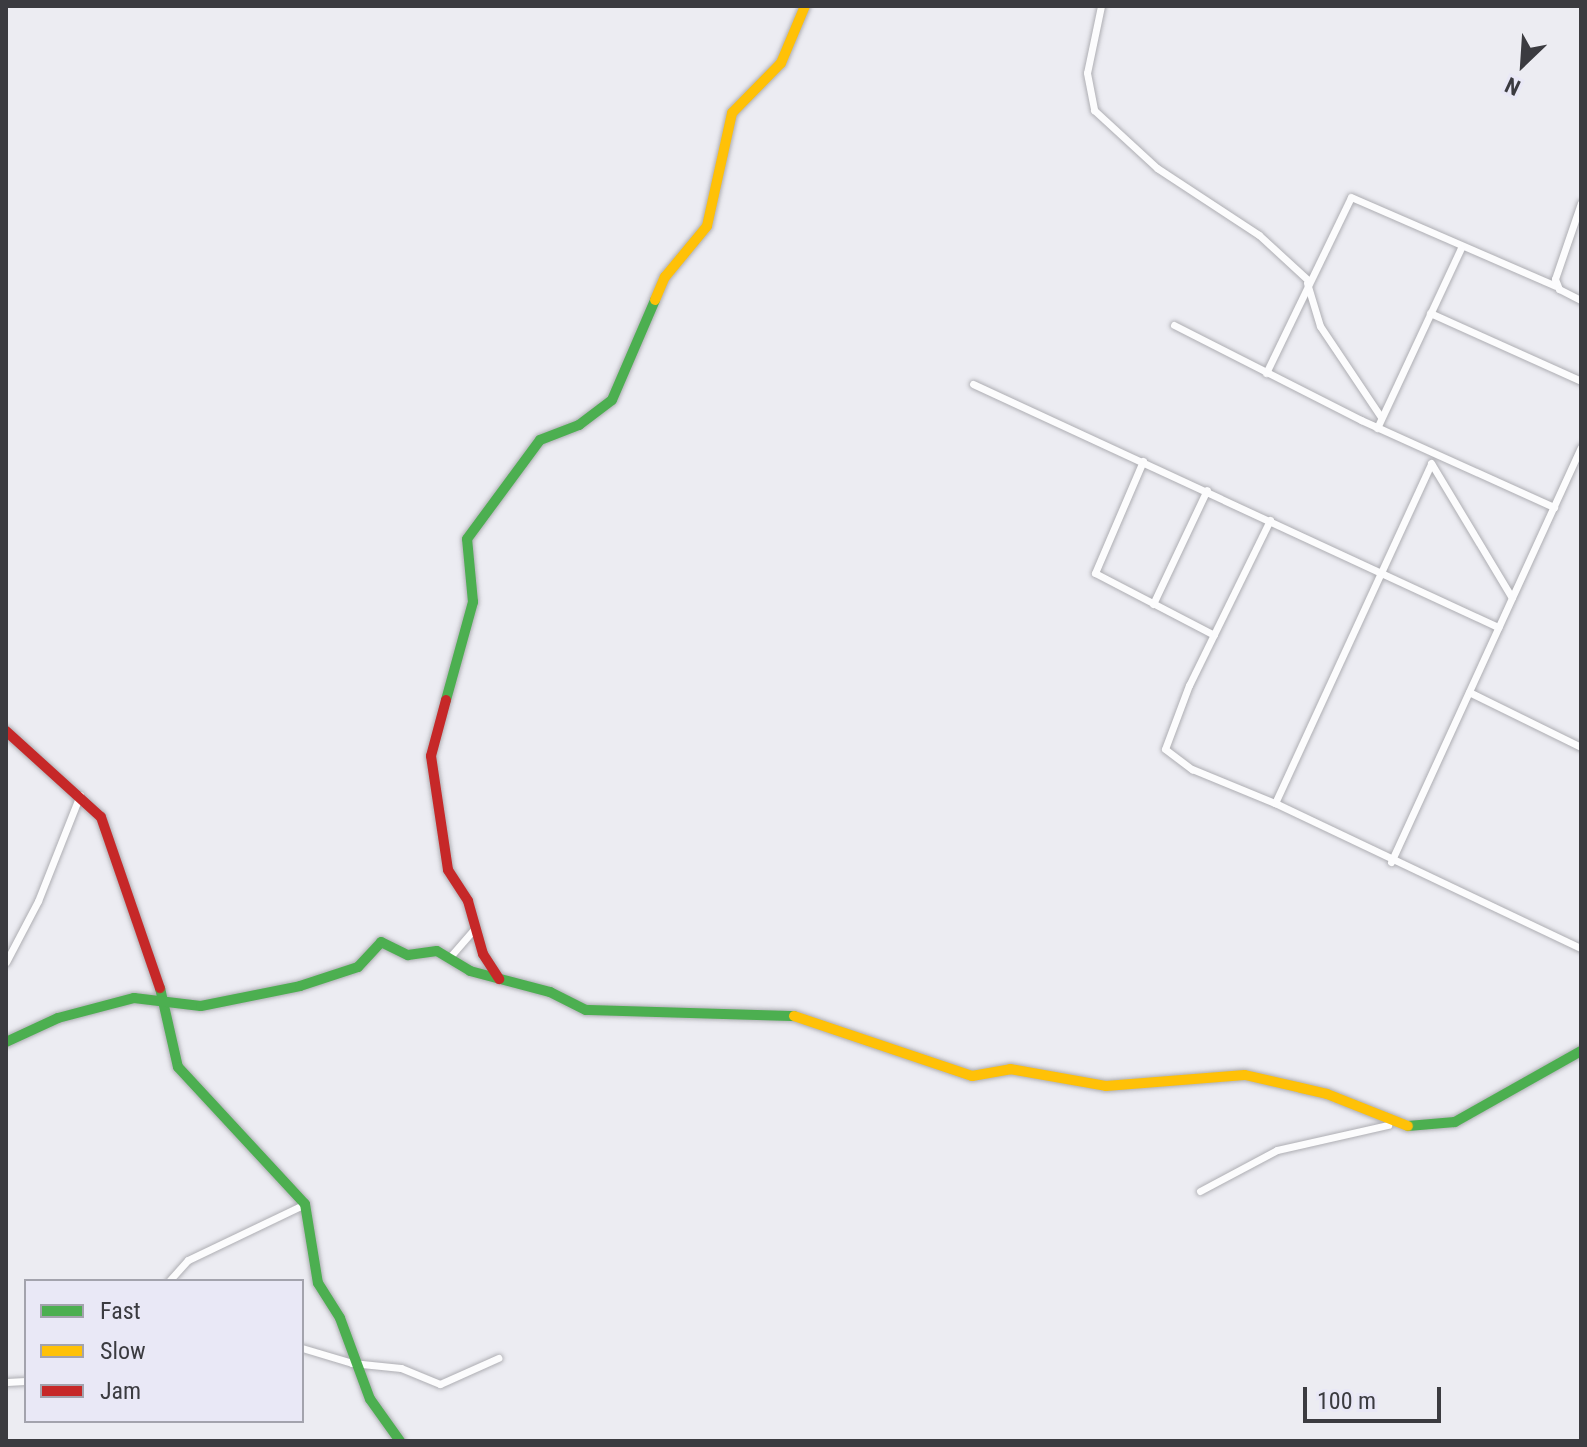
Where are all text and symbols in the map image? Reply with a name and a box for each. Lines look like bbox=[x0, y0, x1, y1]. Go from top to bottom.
north arrow bbox=[1483, 24, 1563, 104]
text: N bbox=[1501, 72, 1524, 100]
legend bbox=[24, 1279, 304, 1423]
text: Fast bbox=[100, 1297, 141, 1325]
text: Slow bbox=[100, 1337, 146, 1365]
scale bar bbox=[1307, 1371, 1445, 1421]
text: Jam bbox=[100, 1377, 141, 1405]
text: 100 m bbox=[1317, 1387, 1376, 1415]

